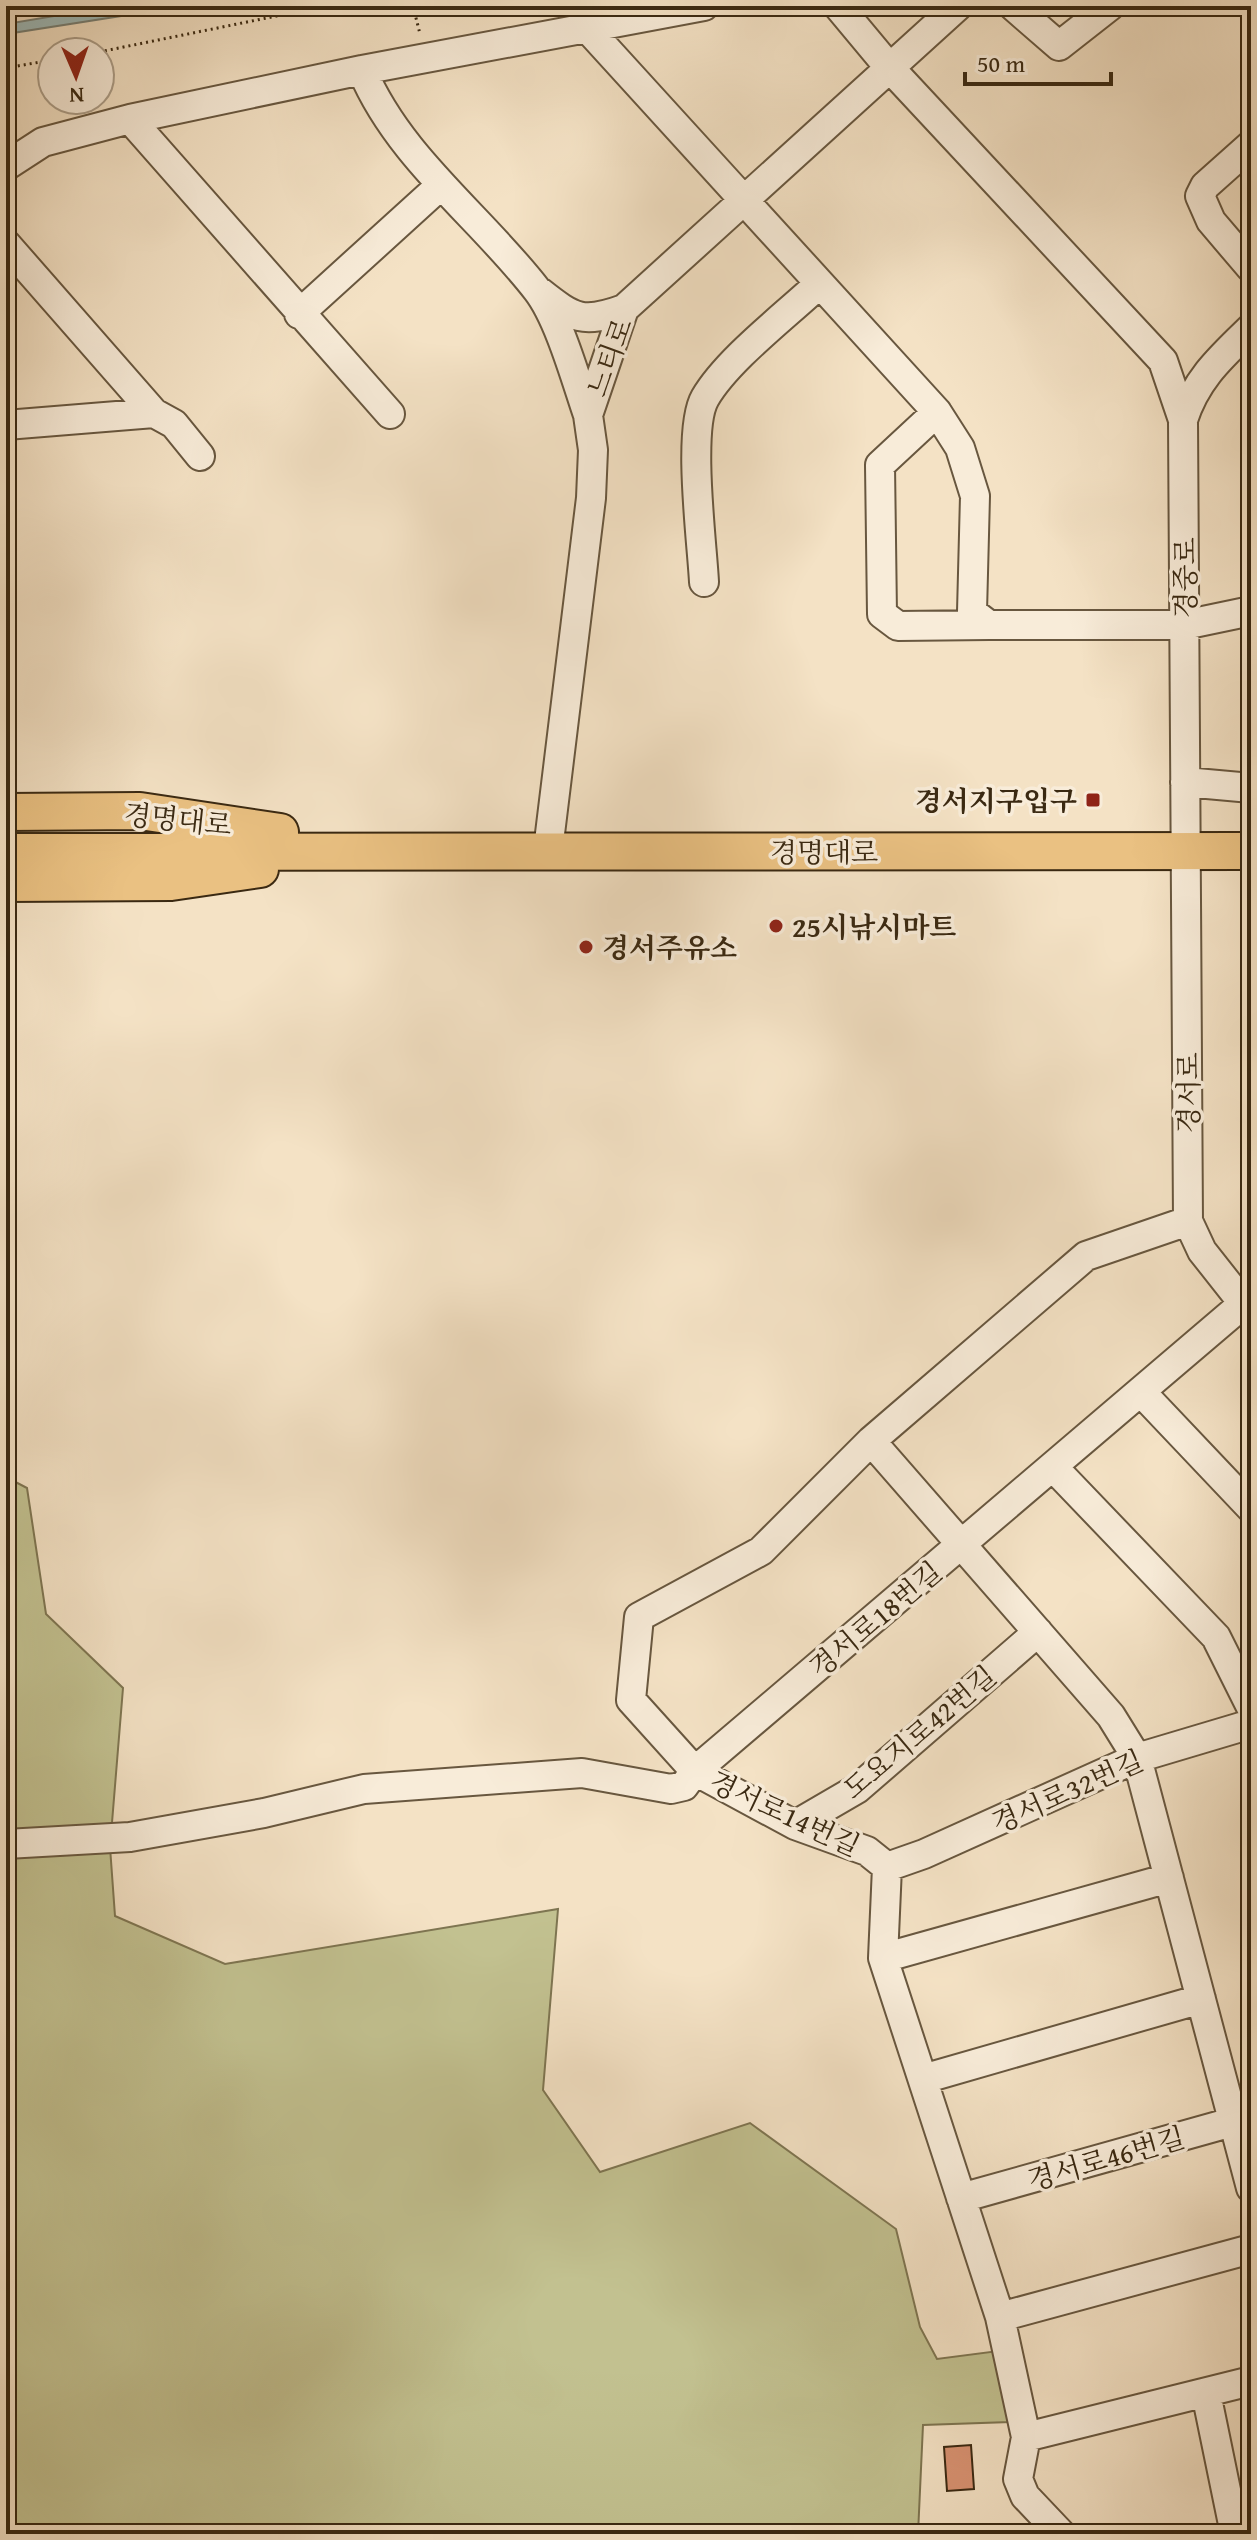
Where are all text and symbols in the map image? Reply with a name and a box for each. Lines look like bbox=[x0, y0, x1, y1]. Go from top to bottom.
north arrow bbox=[36, 36, 116, 116]
scale bar bbox=[965, 36, 1111, 86]
text: 50 m bbox=[977, 46, 1025, 81]
text: N bbox=[69, 80, 85, 112]
street label: 느티로 bbox=[576, 312, 642, 402]
street label: 경중로 bbox=[1164, 537, 1205, 619]
place label: 경서지구입구 bbox=[915, 780, 1077, 821]
marker: 경서지구입구 bbox=[1084, 791, 1102, 809]
street label: 경명대로 bbox=[122, 793, 234, 845]
street label: 경명대로 bbox=[770, 831, 878, 872]
place label: 25시낚시마트 bbox=[792, 906, 956, 947]
marker: 25시낚시마트 bbox=[767, 917, 785, 935]
place label: 경서주유소 bbox=[602, 927, 737, 968]
marker: 경서주유소 bbox=[577, 938, 595, 956]
street label: 경서로 bbox=[1167, 1052, 1208, 1134]
street label: 경서로18번길 bbox=[800, 1551, 950, 1687]
street label: 도요지로42번길 bbox=[833, 1655, 1005, 1809]
street label: 경서로32번길 bbox=[985, 1739, 1149, 1843]
street label: 경서로14번길 bbox=[703, 1760, 867, 1866]
street label: 경서로46번길 bbox=[1022, 2116, 1190, 2200]

